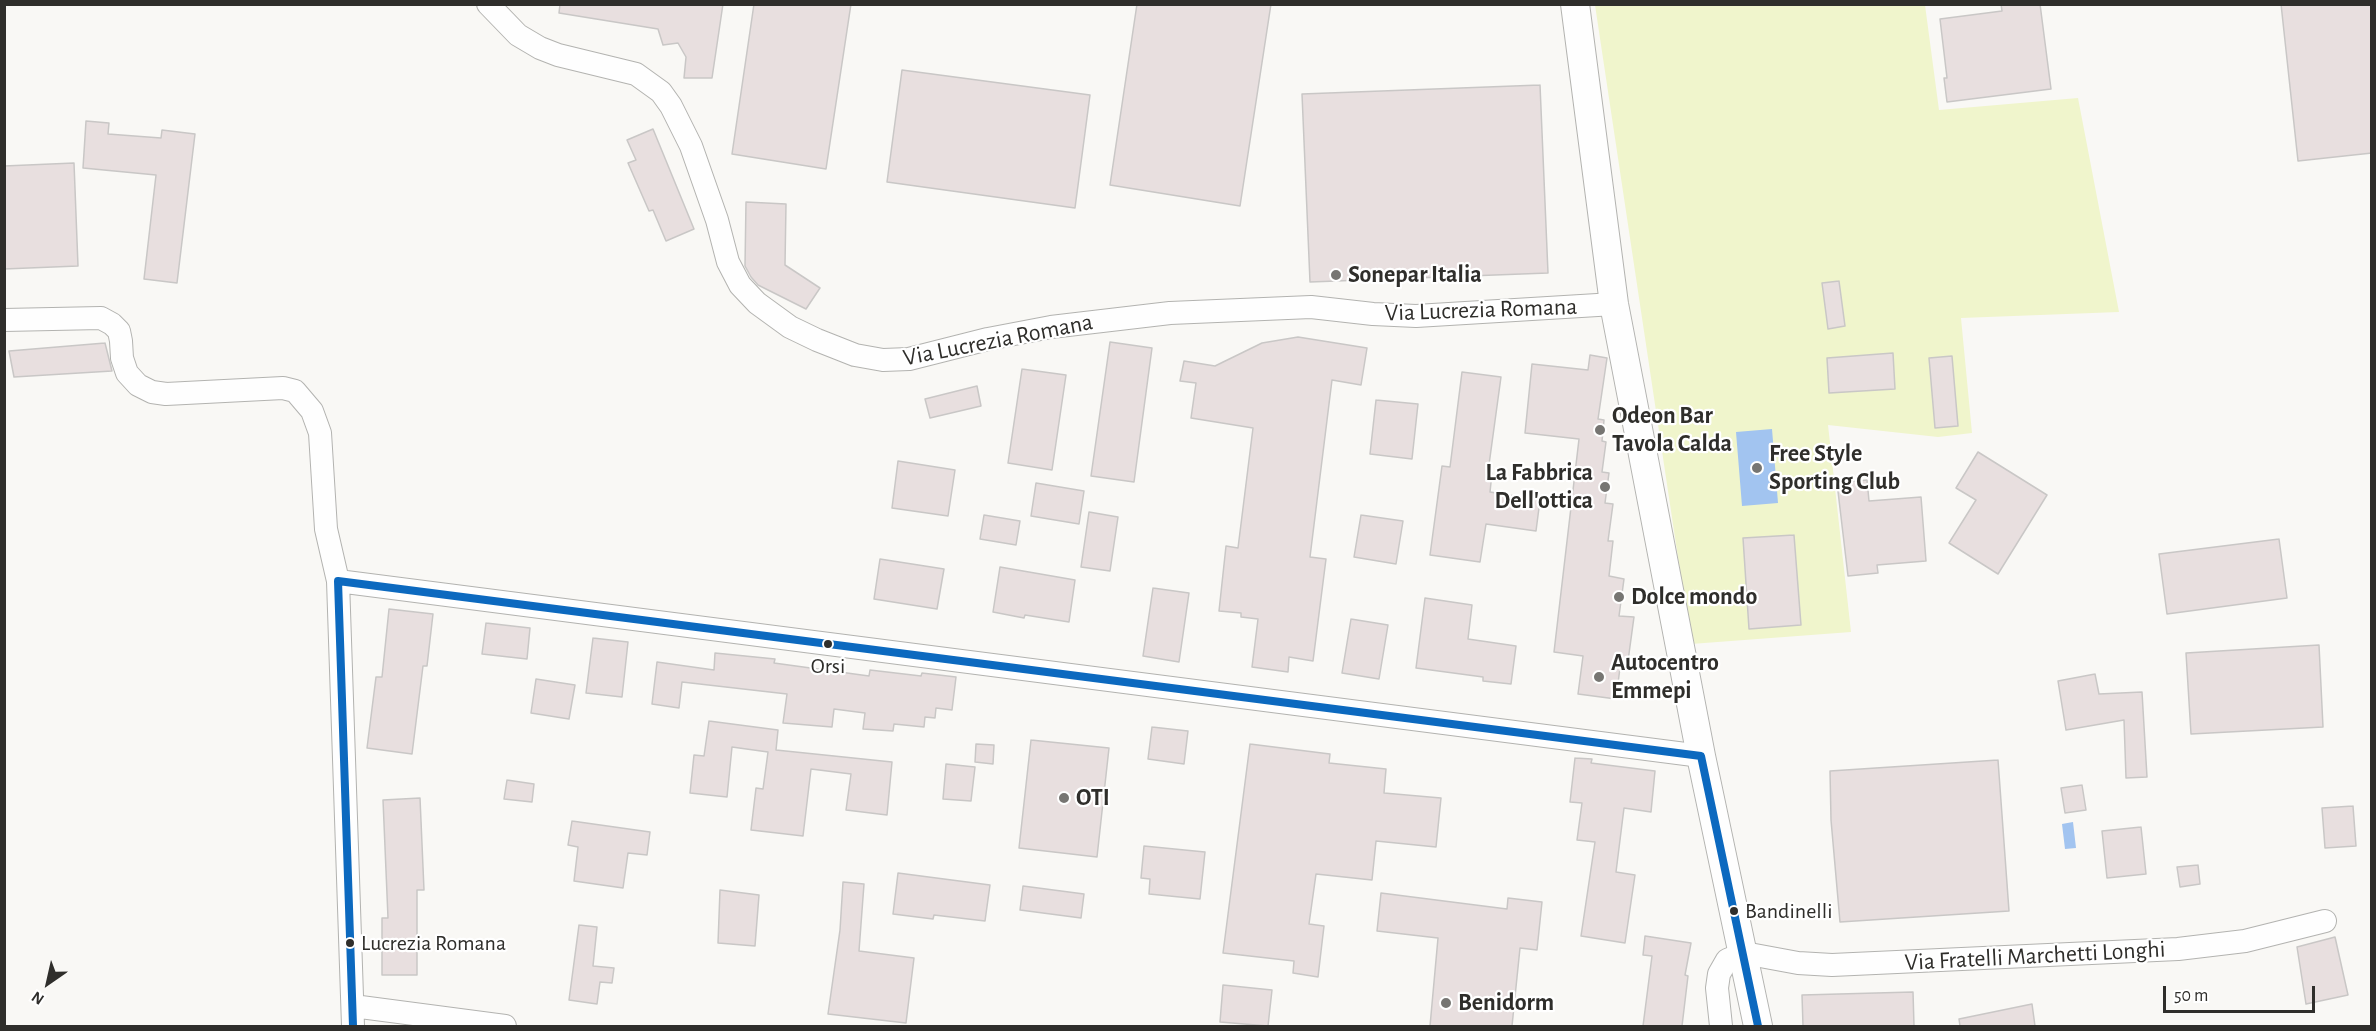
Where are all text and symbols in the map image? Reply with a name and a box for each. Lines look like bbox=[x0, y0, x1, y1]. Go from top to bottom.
place label: Sonepar Italia bbox=[1348, 261, 1482, 289]
marker: Sonepar Italia bbox=[1329, 268, 1343, 282]
street label: Via Lucrezia Romana bbox=[1384, 292, 1578, 328]
street label: Via Lucrezia Romana bbox=[901, 307, 1095, 373]
place label: Odeon Bar Tavola Calda bbox=[1612, 402, 1732, 458]
marker: Odeon Bar Tavola Calda bbox=[1593, 423, 1607, 437]
place label: Free Style Sporting Club bbox=[1769, 440, 1900, 496]
place label: La Fabbrica Dell'ottica bbox=[1485, 459, 1593, 515]
marker: Free Style Sporting Club bbox=[1750, 461, 1764, 475]
marker: La Fabbrica Dell'ottica bbox=[1598, 480, 1612, 494]
place label: Dolce mondo bbox=[1631, 583, 1757, 611]
marker: Dolce mondo bbox=[1612, 590, 1626, 604]
marker: Orsi bbox=[822, 638, 834, 650]
place label: Autocentro Emmepi bbox=[1611, 649, 1719, 705]
place label: Orsi bbox=[811, 653, 845, 679]
marker: Autocentro Emmepi bbox=[1592, 670, 1606, 684]
place label: OTI bbox=[1076, 784, 1110, 812]
marker: OTI bbox=[1057, 791, 1071, 805]
place label: Bandinelli bbox=[1745, 898, 1833, 924]
marker: Bandinelli bbox=[1728, 905, 1740, 917]
place label: Lucrezia Romana bbox=[361, 930, 506, 956]
street label: Via Fratelli Marchetti Longhi bbox=[1904, 935, 2166, 977]
marker: Lucrezia Romana bbox=[344, 937, 356, 949]
north arrow bbox=[18, 953, 78, 1013]
scale bar bbox=[2166, 974, 2318, 1012]
text: 50 m bbox=[2174, 987, 2208, 1005]
text: N bbox=[29, 988, 47, 1008]
place label: Benidorm bbox=[1458, 989, 1554, 1017]
marker: Benidorm bbox=[1439, 996, 1453, 1010]

